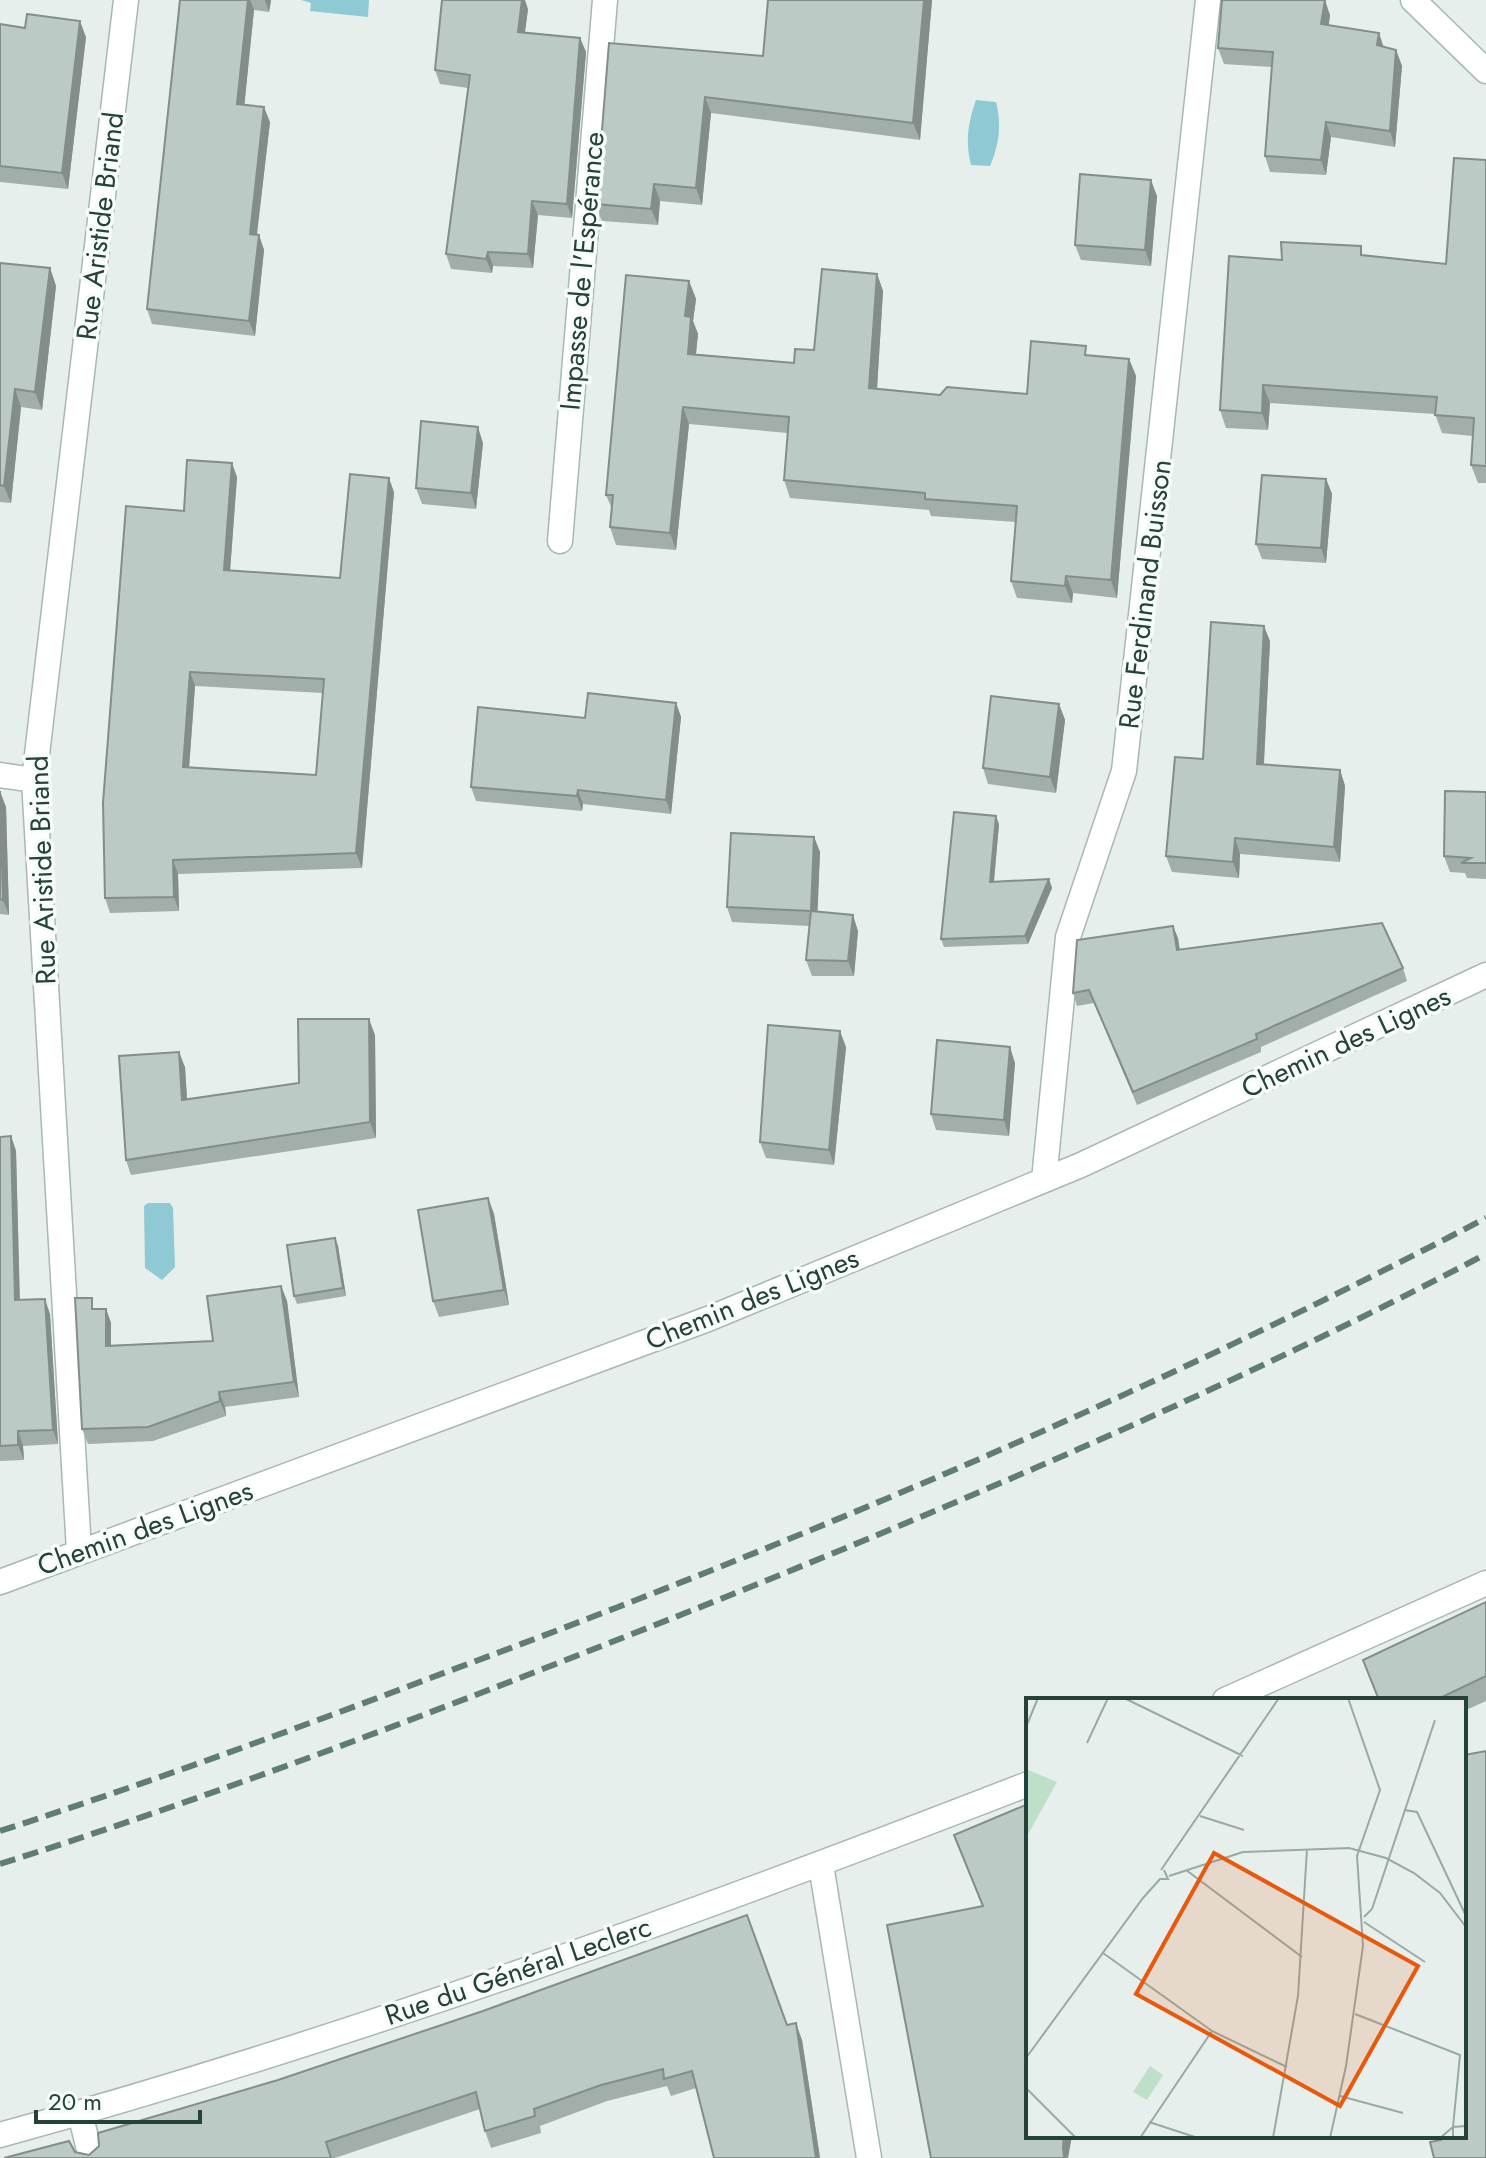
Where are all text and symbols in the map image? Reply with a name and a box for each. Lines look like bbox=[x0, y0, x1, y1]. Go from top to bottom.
street label: Rue Aristide Briand bbox=[66, 110, 134, 342]
street label: Impasse de l'Espérance bbox=[549, 130, 615, 412]
street label: Rue Ferdinand Buisson bbox=[1108, 457, 1182, 731]
street label: Rue Aristide Briand bbox=[18, 755, 66, 985]
street label: Chemin des Lignes bbox=[1235, 975, 1457, 1109]
street label: Chemin des Lignes bbox=[639, 1238, 865, 1360]
street label: Chemin des Lignes bbox=[31, 1470, 259, 1586]
inset map bbox=[1026, 1698, 1466, 2138]
street label: Rue du Général Leclerc bbox=[379, 1906, 657, 2036]
scale bar bbox=[36, 2074, 200, 2124]
text: 20 m bbox=[48, 2084, 102, 2119]

